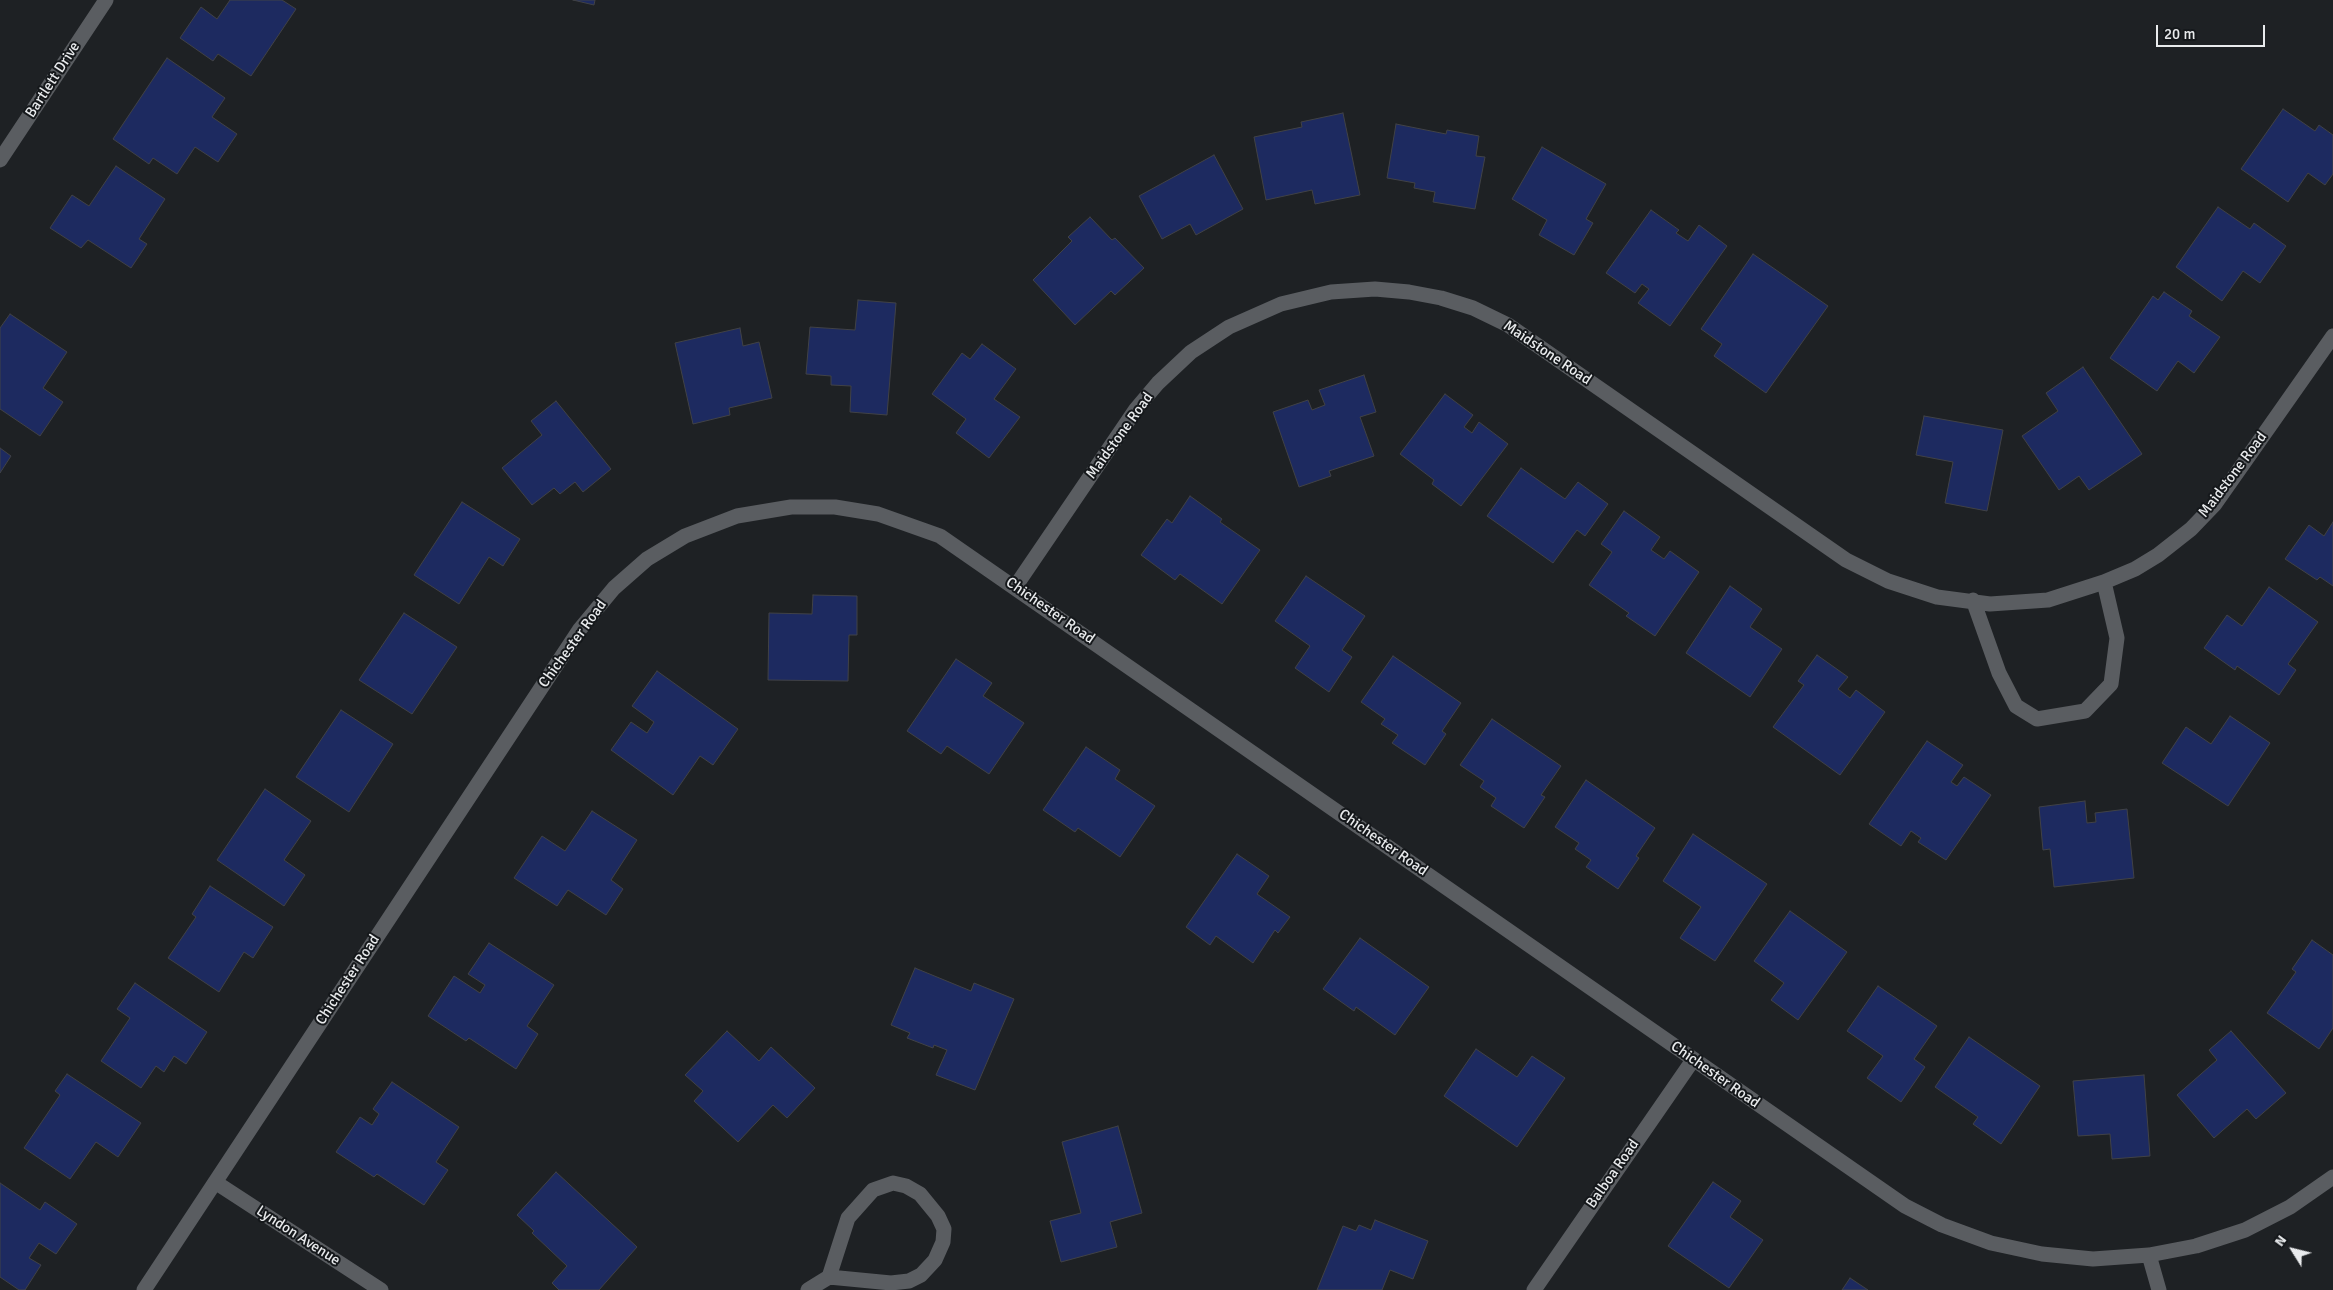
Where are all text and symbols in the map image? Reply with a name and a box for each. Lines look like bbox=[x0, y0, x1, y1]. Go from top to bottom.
scale bar bbox=[2158, 15, 2267, 47]
text: 20 m bbox=[2164, 25, 2195, 43]
street label: Bartlett Drive bbox=[22, 39, 84, 121]
street label: Maidstone Road bbox=[1500, 317, 1594, 389]
street label: Maidstone Road bbox=[1083, 389, 1157, 483]
street label: Maidstone Road bbox=[2195, 429, 2271, 521]
street label: Chichester Road bbox=[1002, 574, 1098, 648]
street label: Chichester Road bbox=[535, 597, 611, 691]
street label: Chichester Road bbox=[1335, 806, 1431, 880]
street label: Chichester Road bbox=[312, 931, 384, 1029]
street label: Chichester Road bbox=[1667, 1038, 1763, 1112]
street label: Balboa Road bbox=[1583, 1136, 1643, 1212]
street label: Lyndon Avenue bbox=[253, 1202, 343, 1270]
north arrow bbox=[2268, 1225, 2318, 1275]
text: N bbox=[2271, 1232, 2290, 1250]

